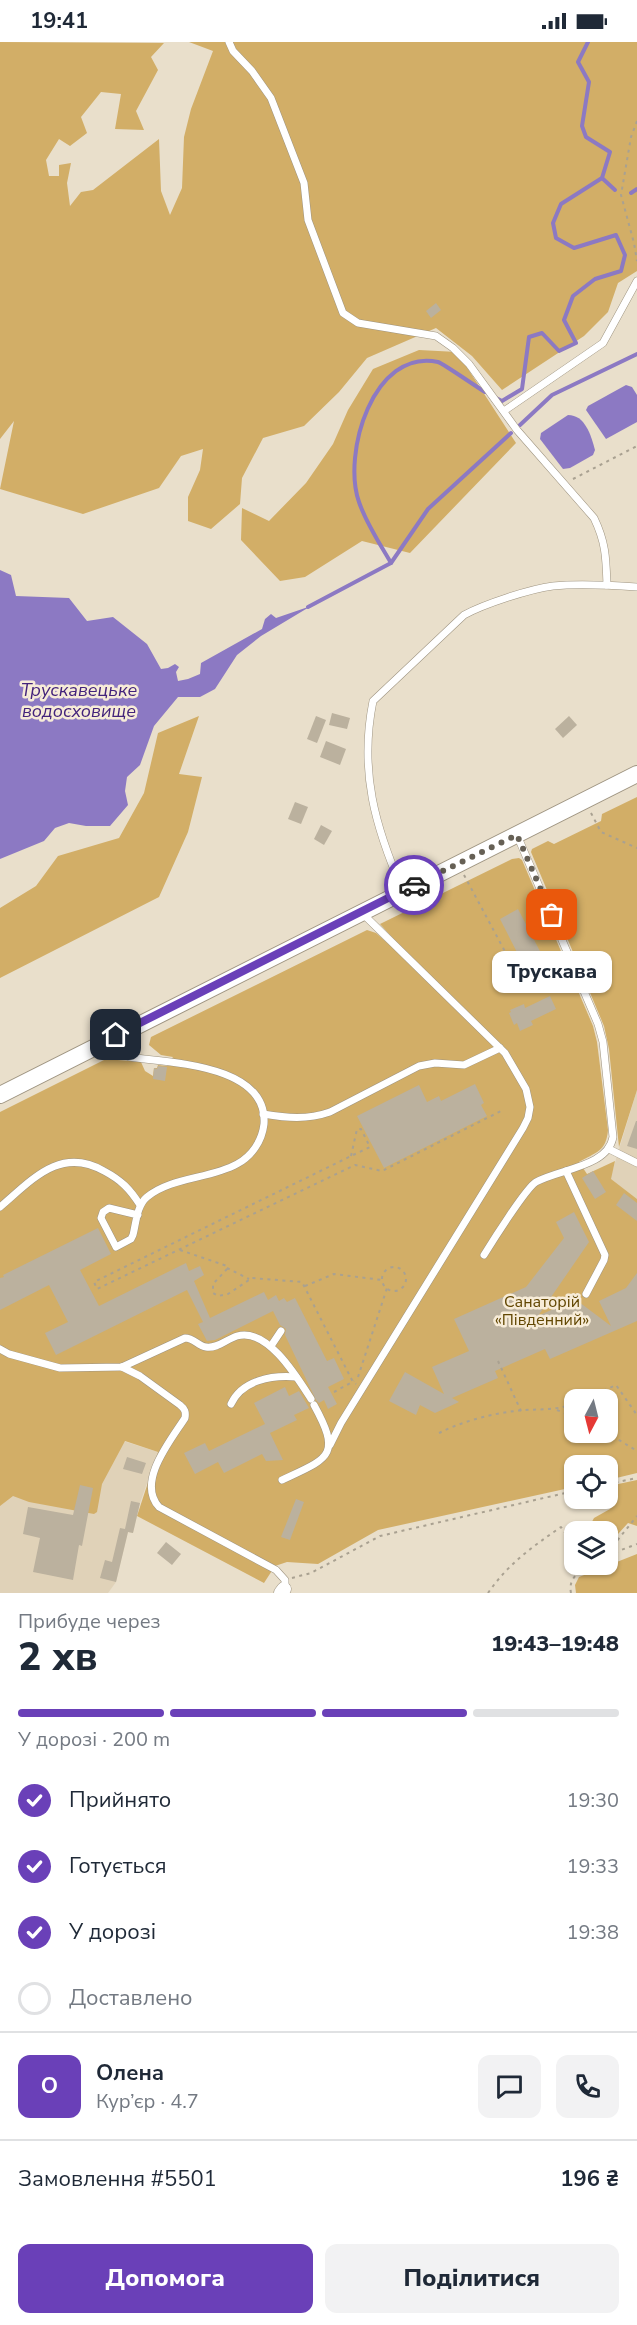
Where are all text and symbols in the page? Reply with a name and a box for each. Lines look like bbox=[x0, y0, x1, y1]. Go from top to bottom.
text: 19:41 bbox=[30, 6, 88, 36]
water label: Трускавецьке водосховище bbox=[21, 678, 137, 723]
courier bbox=[384, 855, 444, 915]
icon: car bbox=[398, 869, 431, 902]
pin bbox=[526, 889, 577, 940]
icon: bag bbox=[535, 898, 568, 931]
callout: Трускава bbox=[492, 951, 612, 993]
text: Трускава bbox=[507, 958, 597, 985]
pin bbox=[90, 1009, 141, 1060]
icon: home bbox=[99, 1018, 132, 1051]
park label: Санаторій «Південний» bbox=[495, 1291, 589, 1331]
north arrow bbox=[564, 1389, 618, 1443]
map controls bbox=[564, 1389, 618, 1575]
button: locate bbox=[564, 1455, 618, 1509]
button: layers bbox=[564, 1521, 618, 1575]
text: Прибуде через bbox=[18, 1608, 160, 1635]
text: 19:43–19:48 bbox=[491, 1629, 619, 1659]
text: 2 хв bbox=[18, 1631, 97, 1684]
text: У дорозі · 200 m bbox=[18, 1726, 170, 1753]
icon: check bbox=[18, 1784, 51, 1817]
text: Прийнято bbox=[69, 1785, 171, 1815]
text: 19:30 bbox=[566, 1787, 619, 1814]
icon: check bbox=[18, 1850, 51, 1883]
text: Готується bbox=[69, 1851, 167, 1881]
text: 19:33 bbox=[566, 1853, 619, 1880]
icon: check bbox=[18, 1916, 51, 1949]
text: У дорозі bbox=[69, 1917, 156, 1947]
text: 19:38 bbox=[566, 1919, 619, 1946]
text: Доставлено bbox=[69, 1983, 193, 2013]
button: chat bbox=[478, 2055, 541, 2118]
button: phone bbox=[556, 2055, 619, 2118]
text: Олена bbox=[96, 2058, 164, 2088]
text: О bbox=[41, 2071, 58, 2101]
text: Кур’єр · 4.7 bbox=[96, 2088, 199, 2115]
text: Замовлення #5501 bbox=[18, 2164, 217, 2194]
text: 196 ₴ bbox=[560, 2164, 619, 2194]
button: Допомога bbox=[18, 2244, 313, 2313]
button: Поділитися bbox=[325, 2244, 619, 2313]

